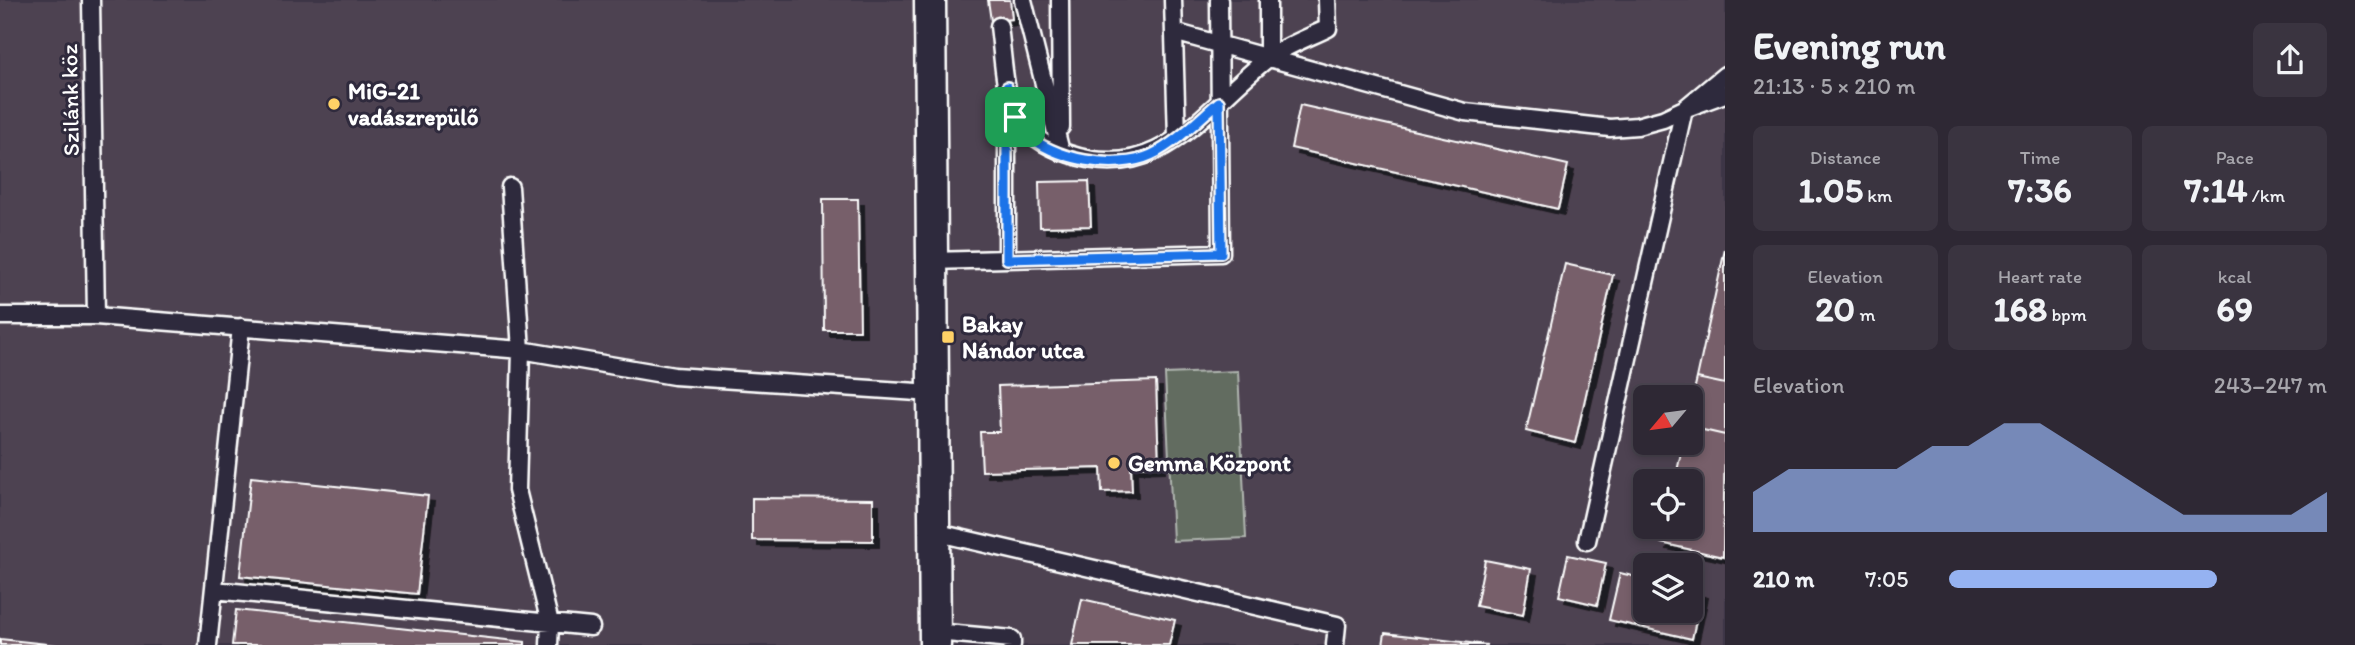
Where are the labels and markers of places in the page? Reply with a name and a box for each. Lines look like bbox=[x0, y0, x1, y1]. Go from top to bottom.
place label: MiG-21 vadászrepülő bbox=[348, 77, 479, 131]
pin bbox=[985, 87, 1045, 147]
marker: MiG-21 vadászrepülő bbox=[326, 96, 342, 112]
place label: Bakay Nándor utca bbox=[962, 310, 1086, 364]
marker: Bakay Nándor utca bbox=[940, 329, 956, 345]
place label: Gemma Központ bbox=[1128, 449, 1291, 477]
marker: Gemma Központ bbox=[1106, 455, 1122, 471]

